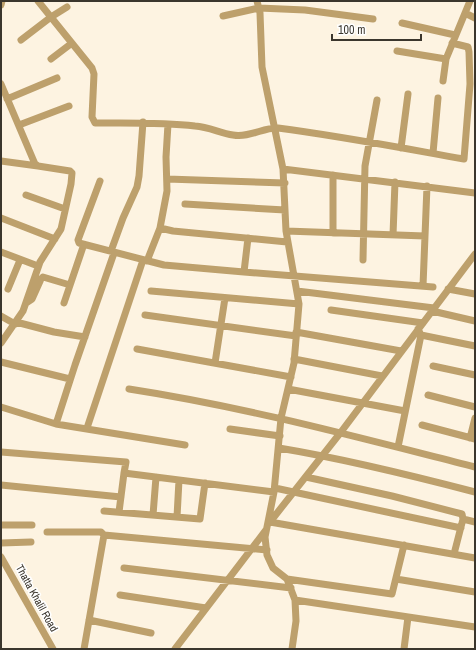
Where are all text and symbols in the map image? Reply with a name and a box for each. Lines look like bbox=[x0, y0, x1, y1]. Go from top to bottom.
scale bar bbox=[332, 16, 421, 42]
text: 100 m bbox=[338, 22, 365, 38]
street label: Thatta Khalil Road bbox=[13, 562, 61, 634]

